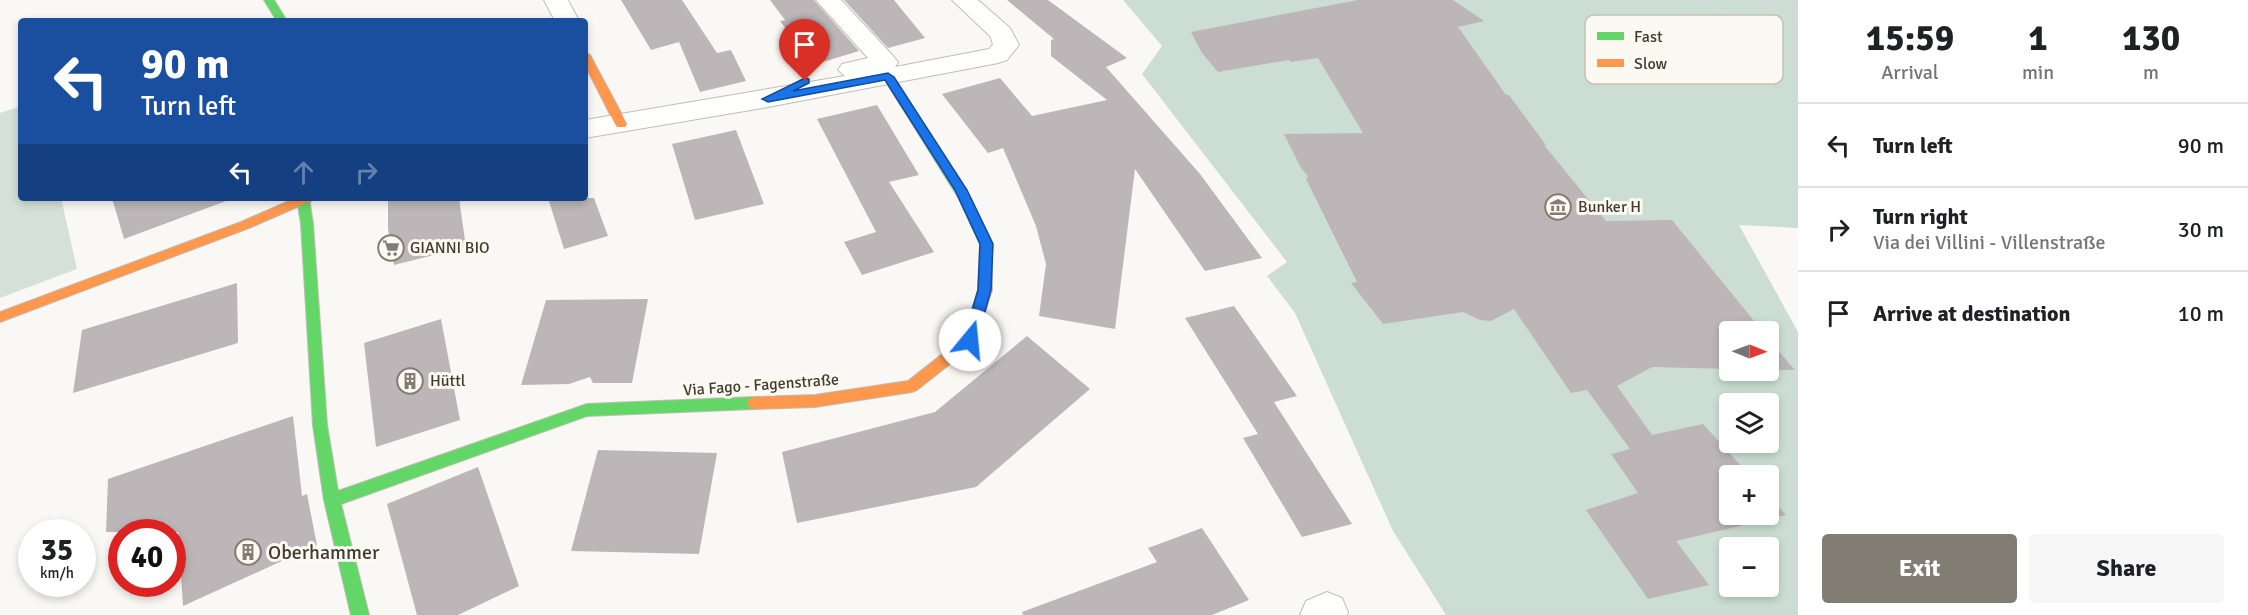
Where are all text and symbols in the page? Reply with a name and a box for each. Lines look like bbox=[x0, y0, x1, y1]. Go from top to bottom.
legend bbox=[1585, 15, 1783, 84]
text: 15:59 bbox=[1866, 16, 1954, 61]
text: 1 bbox=[2028, 16, 2048, 61]
text: 130 bbox=[2122, 16, 2180, 61]
pin bbox=[779, 19, 830, 81]
text: Fast bbox=[1634, 27, 1663, 47]
icon: arrive bbox=[788, 28, 821, 61]
text: 90 m bbox=[141, 39, 230, 90]
icon: left bbox=[42, 42, 120, 120]
text: Slow bbox=[1634, 54, 1668, 74]
text: Arrival bbox=[1881, 60, 1939, 85]
text: min bbox=[2022, 60, 2054, 85]
text: m bbox=[2143, 60, 2159, 85]
text: Turn left bbox=[141, 90, 236, 123]
icon: left bbox=[1822, 129, 1855, 162]
text: Turn left bbox=[1873, 132, 1953, 159]
text: 90 m bbox=[2178, 132, 2224, 159]
icon: left bbox=[224, 156, 257, 189]
icon: ahead bbox=[287, 156, 320, 189]
icon: right bbox=[350, 156, 383, 189]
museum icon: Bunker H bbox=[1543, 192, 1573, 222]
place label: Bunker H bbox=[1578, 197, 1641, 217]
text: Turn right bbox=[1873, 203, 1968, 230]
icon: right bbox=[1822, 213, 1855, 246]
text: 30 m bbox=[2178, 216, 2224, 243]
text: Via dei Villini - Villenstraße bbox=[1873, 230, 2106, 255]
supermarket icon: GIANNI BIO bbox=[376, 233, 406, 263]
place label: GIANNI BIO bbox=[410, 238, 490, 258]
icon: arrive bbox=[1822, 297, 1855, 330]
text: Arrive at destination bbox=[1873, 300, 2070, 327]
text: 10 m bbox=[2178, 300, 2224, 327]
position arrow bbox=[938, 308, 1002, 372]
north arrow bbox=[1719, 321, 1779, 381]
map controls bbox=[1719, 321, 1779, 597]
building icon: Hüttl bbox=[395, 366, 425, 396]
street label: Via Fago - Fagenstraße bbox=[682, 370, 840, 400]
place label: Hüttl bbox=[430, 371, 466, 391]
button: layers bbox=[1719, 393, 1779, 453]
button: + bbox=[1719, 465, 1779, 525]
speed limit sign: 40 bbox=[108, 519, 186, 597]
text: 35 bbox=[41, 532, 73, 569]
button: Exit bbox=[1822, 534, 2017, 603]
button: Share bbox=[2029, 534, 2224, 603]
building icon: Oberhammer bbox=[233, 537, 263, 567]
button: − bbox=[1719, 537, 1779, 597]
place label: Oberhammer bbox=[268, 540, 380, 565]
text: km/h bbox=[40, 564, 74, 582]

